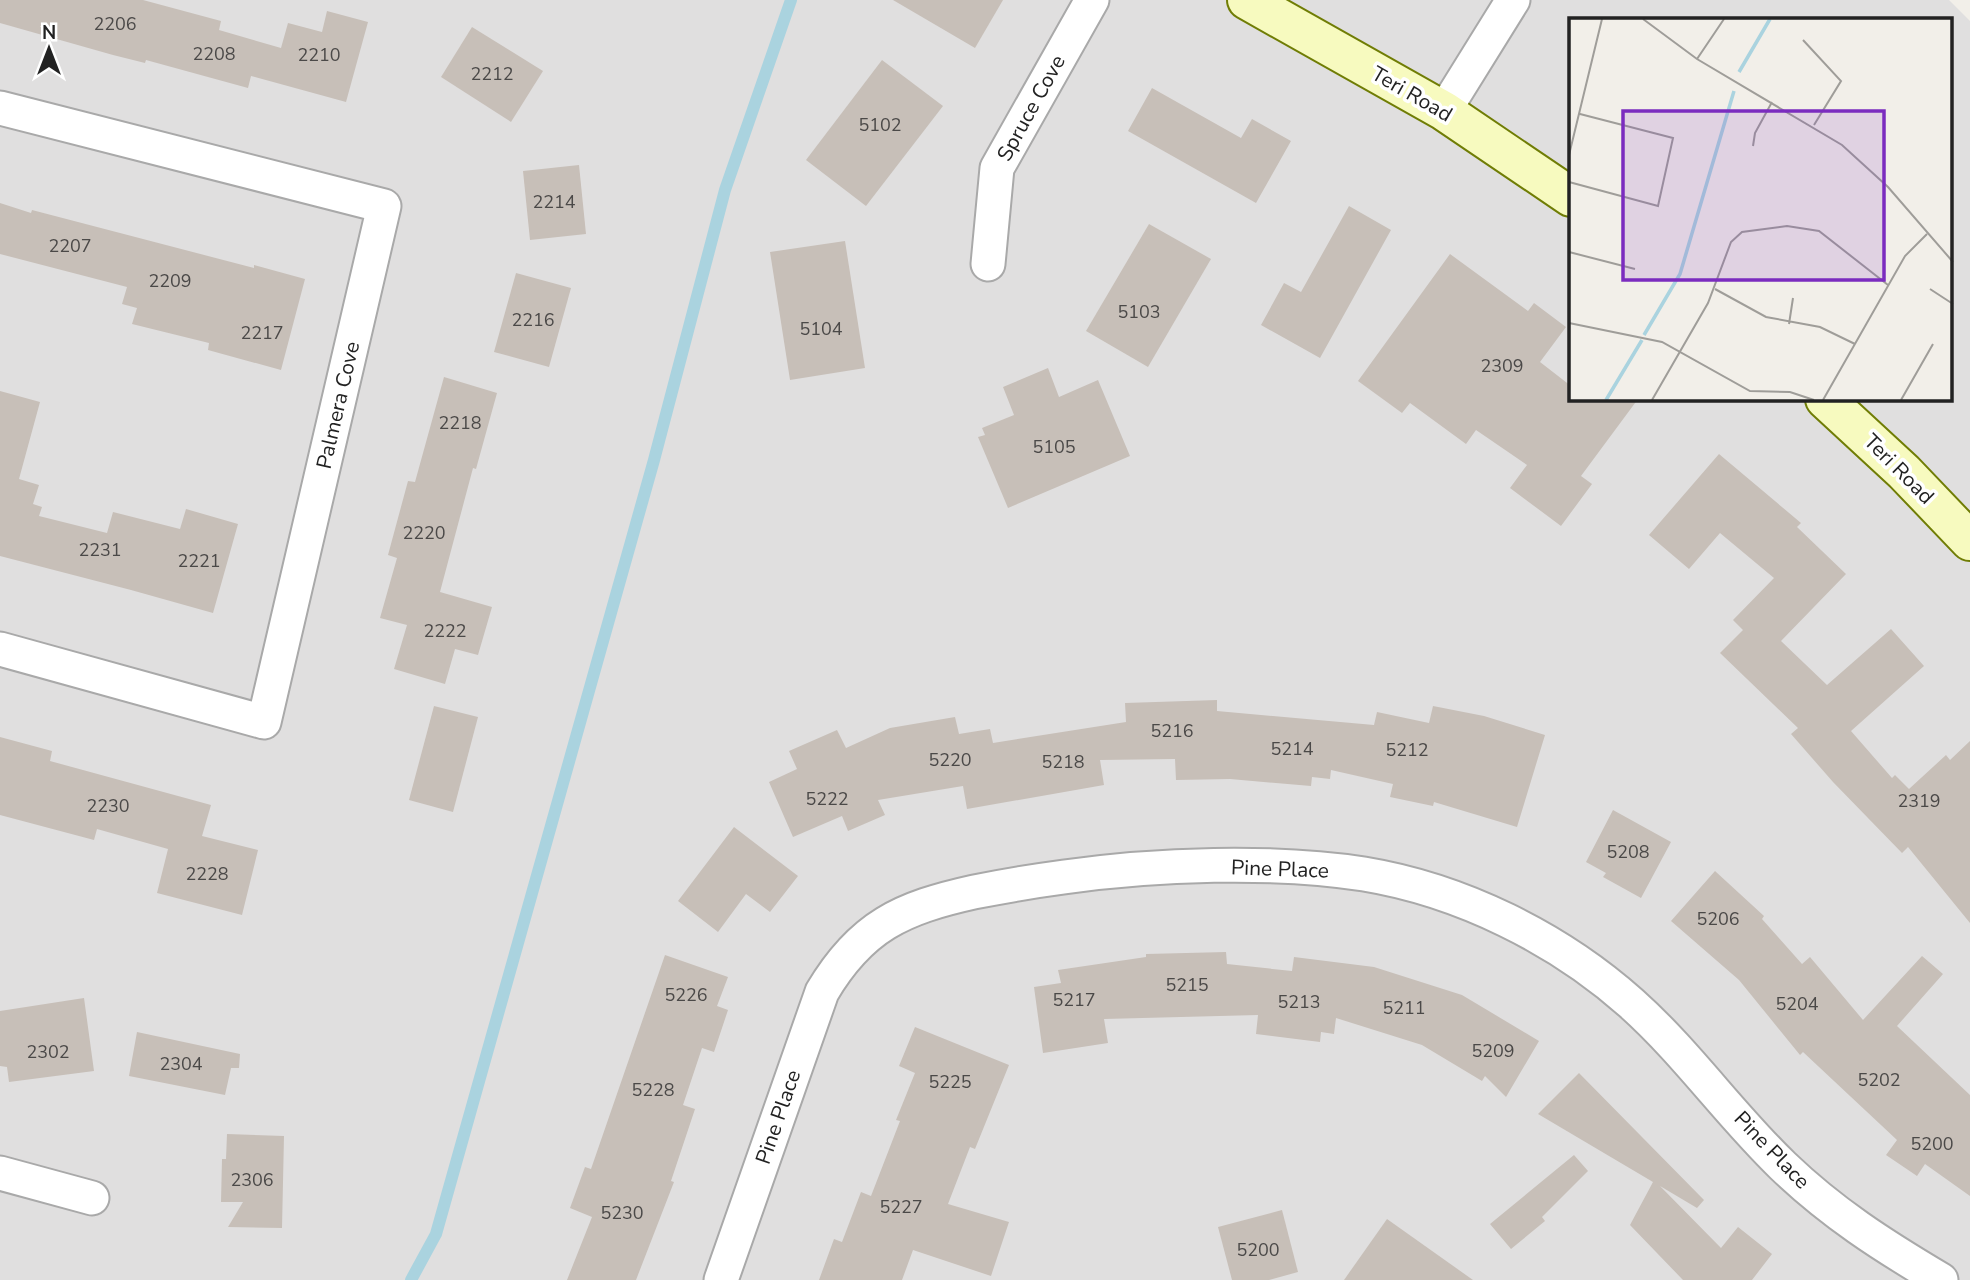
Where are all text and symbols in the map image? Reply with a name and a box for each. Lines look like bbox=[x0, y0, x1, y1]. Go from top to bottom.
house number: 2206 bbox=[93, 12, 137, 36]
north arrow bbox=[14, 14, 84, 84]
inset map bbox=[1569, 18, 1952, 401]
text: N bbox=[42, 20, 56, 46]
house number: 2208 bbox=[192, 42, 236, 66]
house number: 2210 bbox=[297, 43, 341, 67]
street label: Spruce Cove bbox=[990, 50, 1072, 166]
street label: Teri Road bbox=[1367, 60, 1457, 128]
house number: 2212 bbox=[470, 62, 514, 86]
house number: 5102 bbox=[858, 113, 902, 137]
house number: 2214 bbox=[532, 190, 576, 214]
house number: 2207 bbox=[48, 234, 92, 258]
house number: 2209 bbox=[148, 269, 192, 293]
house number: 5103 bbox=[1117, 300, 1161, 324]
house number: 2216 bbox=[511, 308, 555, 332]
house number: 5104 bbox=[799, 317, 843, 341]
house number: 2217 bbox=[240, 321, 284, 345]
street label: Palmera Cove bbox=[310, 339, 366, 471]
house number: 2309 bbox=[1480, 354, 1524, 378]
house number: 2218 bbox=[438, 411, 482, 435]
street label: Teri Road bbox=[1858, 428, 1940, 510]
house number: 5105 bbox=[1032, 435, 1076, 459]
house number: 2220 bbox=[402, 521, 446, 545]
house number: 2231 bbox=[78, 538, 122, 562]
house number: 2221 bbox=[177, 549, 221, 573]
house number: 2222 bbox=[423, 619, 467, 643]
house number: 5216 bbox=[1150, 719, 1194, 743]
house number: 5214 bbox=[1270, 737, 1314, 761]
house number: 5212 bbox=[1385, 738, 1429, 762]
house number: 5220 bbox=[928, 748, 972, 772]
house number: 5218 bbox=[1041, 750, 1085, 774]
house number: 5222 bbox=[805, 787, 849, 811]
house number: 2319 bbox=[1897, 789, 1941, 813]
house number: 2230 bbox=[86, 794, 130, 818]
house number: 5208 bbox=[1606, 840, 1650, 864]
street label: Pine Place bbox=[1231, 853, 1329, 885]
house number: 2228 bbox=[185, 862, 229, 886]
house number: 5206 bbox=[1696, 907, 1740, 931]
house number: 5215 bbox=[1165, 973, 1209, 997]
house number: 5226 bbox=[664, 983, 708, 1007]
house number: 5217 bbox=[1052, 988, 1096, 1012]
house number: 5213 bbox=[1277, 990, 1321, 1014]
house number: 5204 bbox=[1775, 992, 1819, 1016]
house number: 5211 bbox=[1382, 996, 1426, 1020]
house number: 5209 bbox=[1471, 1039, 1515, 1063]
house number: 2302 bbox=[26, 1040, 70, 1064]
house number: 2304 bbox=[159, 1052, 203, 1076]
street label: Pine Place bbox=[749, 1066, 807, 1168]
house number: 5202 bbox=[1857, 1068, 1901, 1092]
house number: 5225 bbox=[928, 1070, 972, 1094]
house number: 5228 bbox=[631, 1078, 675, 1102]
street label: Pine Place bbox=[1728, 1105, 1816, 1195]
house number: 5200 bbox=[1910, 1132, 1954, 1156]
house number: 2306 bbox=[230, 1168, 274, 1192]
house number: 5227 bbox=[879, 1195, 923, 1219]
house number: 5230 bbox=[600, 1201, 644, 1225]
house number: 5200 bbox=[1236, 1238, 1280, 1262]

